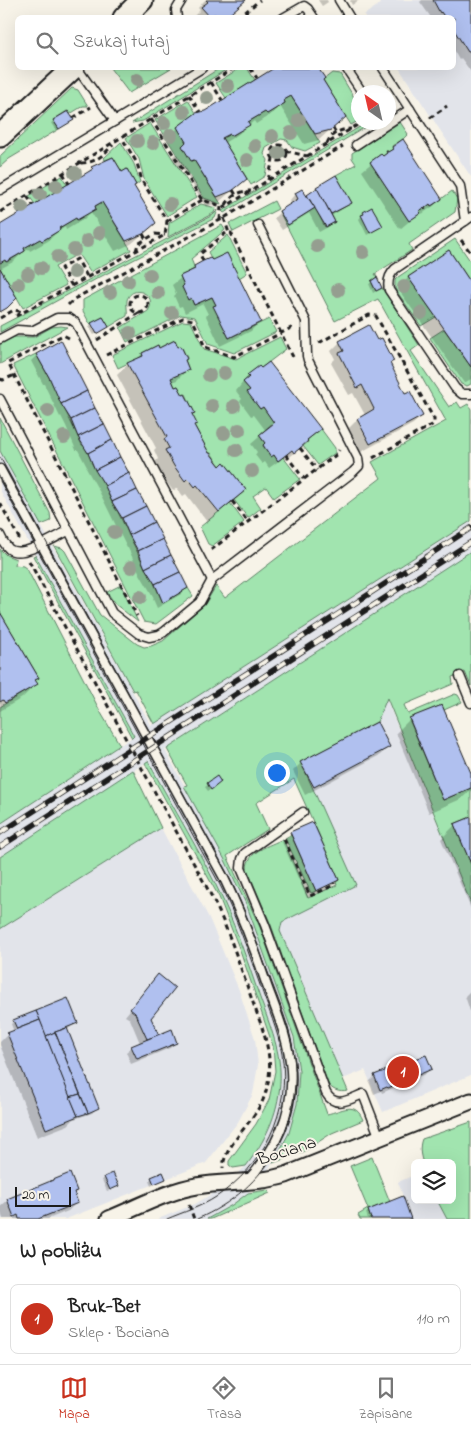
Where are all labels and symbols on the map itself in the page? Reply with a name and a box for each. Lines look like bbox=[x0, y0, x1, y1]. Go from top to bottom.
north arrow bbox=[351, 85, 396, 130]
your location bbox=[264, 760, 290, 786]
pin: 1 bbox=[387, 1053, 419, 1091]
street label: Bociana bbox=[253, 1130, 320, 1174]
scale bar bbox=[15, 1184, 71, 1207]

